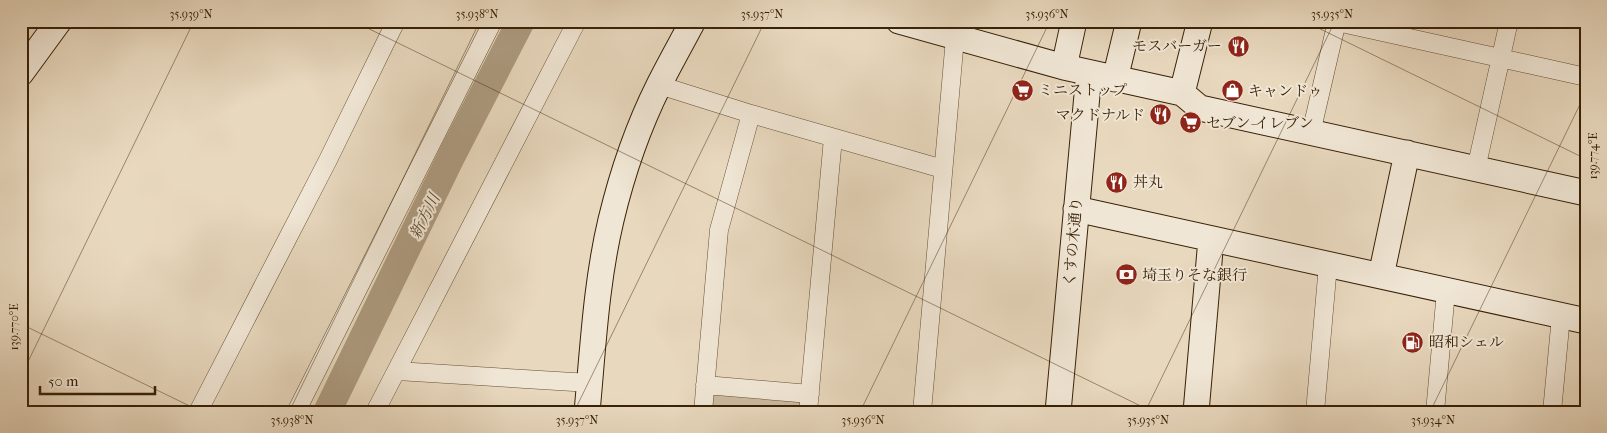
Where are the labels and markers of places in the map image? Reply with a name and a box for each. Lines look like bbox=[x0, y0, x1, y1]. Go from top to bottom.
restaurant icon: モスバーガー bbox=[1226, 34, 1250, 58]
place label: モスバーガー bbox=[1132, 37, 1222, 55]
supermarket icon: ミニストップ bbox=[1010, 78, 1034, 102]
shop icon: キャンドゥ bbox=[1220, 79, 1244, 103]
place label: ミニストップ bbox=[1038, 81, 1128, 99]
place label: キャンドゥ bbox=[1248, 82, 1323, 100]
restaurant icon: マクドナルド bbox=[1149, 103, 1173, 127]
place label: マクドナルド bbox=[1056, 106, 1145, 124]
supermarket icon: セブン-イレブン bbox=[1178, 111, 1202, 135]
place label: セブン-イレブン bbox=[1206, 114, 1314, 132]
restaurant icon: 丼丸 bbox=[1105, 170, 1129, 194]
place label: 丼丸 bbox=[1133, 173, 1163, 191]
bank icon: 埼玉りそな銀行 bbox=[1114, 263, 1138, 287]
place label: 埼玉りそな銀行 bbox=[1142, 266, 1247, 284]
fuel station icon: 昭和シェル bbox=[1401, 330, 1425, 354]
place label: 昭和シェル bbox=[1429, 333, 1504, 351]

